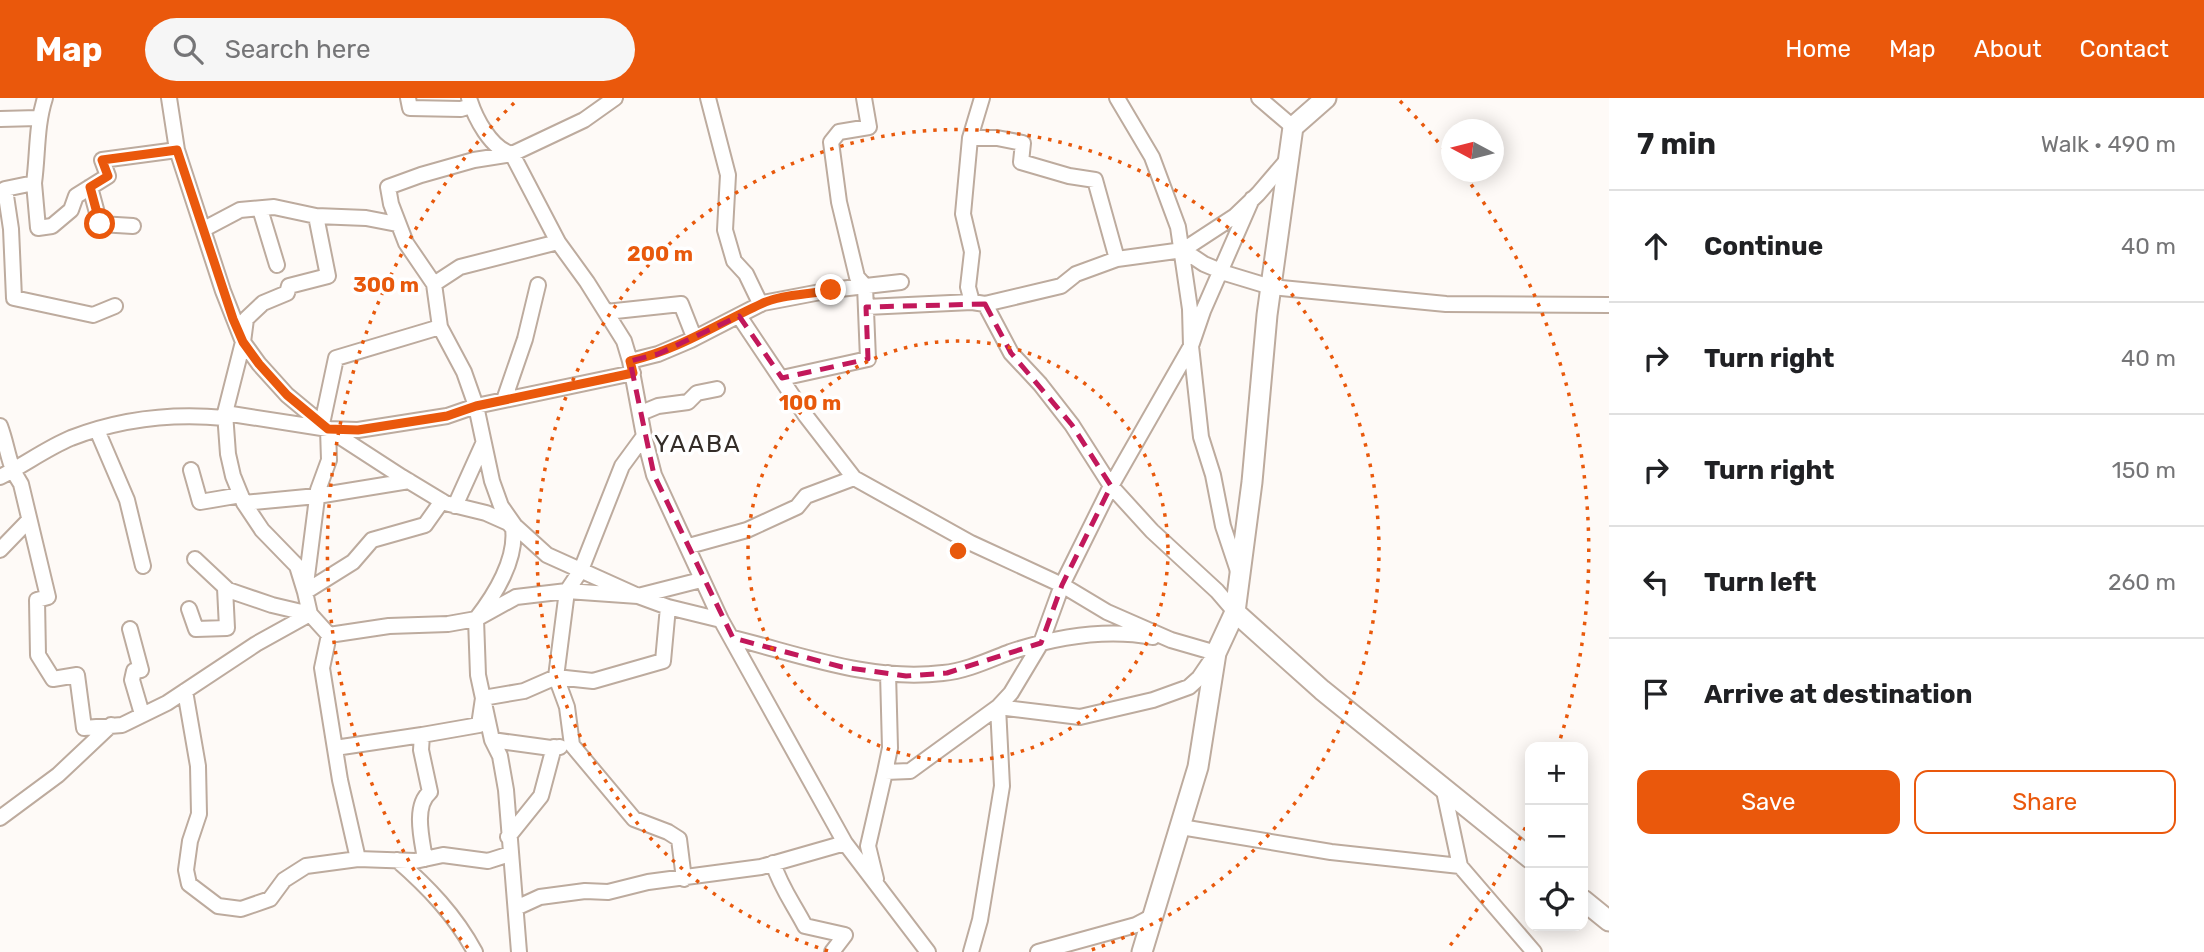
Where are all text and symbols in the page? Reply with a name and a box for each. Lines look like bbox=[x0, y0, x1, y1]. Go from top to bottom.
search box bbox=[145, 18, 635, 81]
text: Map bbox=[35, 30, 103, 69]
icon: search bbox=[169, 30, 207, 68]
text: Search here bbox=[225, 34, 370, 65]
text: Home bbox=[1785, 35, 1851, 63]
text: Map bbox=[1889, 35, 1936, 63]
text: About bbox=[1974, 35, 2042, 63]
text: Contact bbox=[2080, 35, 2169, 63]
north arrow bbox=[1441, 119, 1504, 182]
text: 7 min bbox=[1637, 126, 1716, 162]
text: Walk · 490 m bbox=[2041, 130, 2176, 158]
route start bbox=[84, 208, 115, 239]
icon: ahead bbox=[1637, 227, 1675, 265]
text: Continue bbox=[1704, 231, 1823, 262]
text: 40 m bbox=[2121, 232, 2176, 260]
text: 200 m bbox=[627, 241, 693, 266]
text: 300 m bbox=[353, 272, 419, 297]
route end bbox=[815, 274, 846, 305]
icon: right bbox=[1637, 339, 1675, 377]
text: Turn right bbox=[1704, 343, 1834, 374]
text: 40 m bbox=[2121, 344, 2176, 372]
text: 100 m bbox=[779, 390, 841, 415]
district label: YAABA bbox=[654, 430, 742, 458]
icon: right bbox=[1637, 451, 1675, 489]
text: Turn right bbox=[1704, 455, 1834, 486]
text: 150 m bbox=[2112, 456, 2176, 484]
centre of rings bbox=[946, 539, 970, 563]
icon: left bbox=[1637, 563, 1675, 601]
text: Turn left bbox=[1704, 567, 1816, 598]
text: 260 m bbox=[2108, 568, 2176, 596]
icon: arrive bbox=[1637, 675, 1675, 713]
text: Arrive at destination bbox=[1704, 679, 1972, 710]
map controls bbox=[1525, 742, 1588, 931]
button: + bbox=[1525, 742, 1588, 805]
button: Save bbox=[1637, 770, 1900, 834]
button: Share bbox=[1914, 770, 2176, 834]
button: − bbox=[1525, 805, 1588, 868]
button: locate bbox=[1525, 868, 1588, 931]

